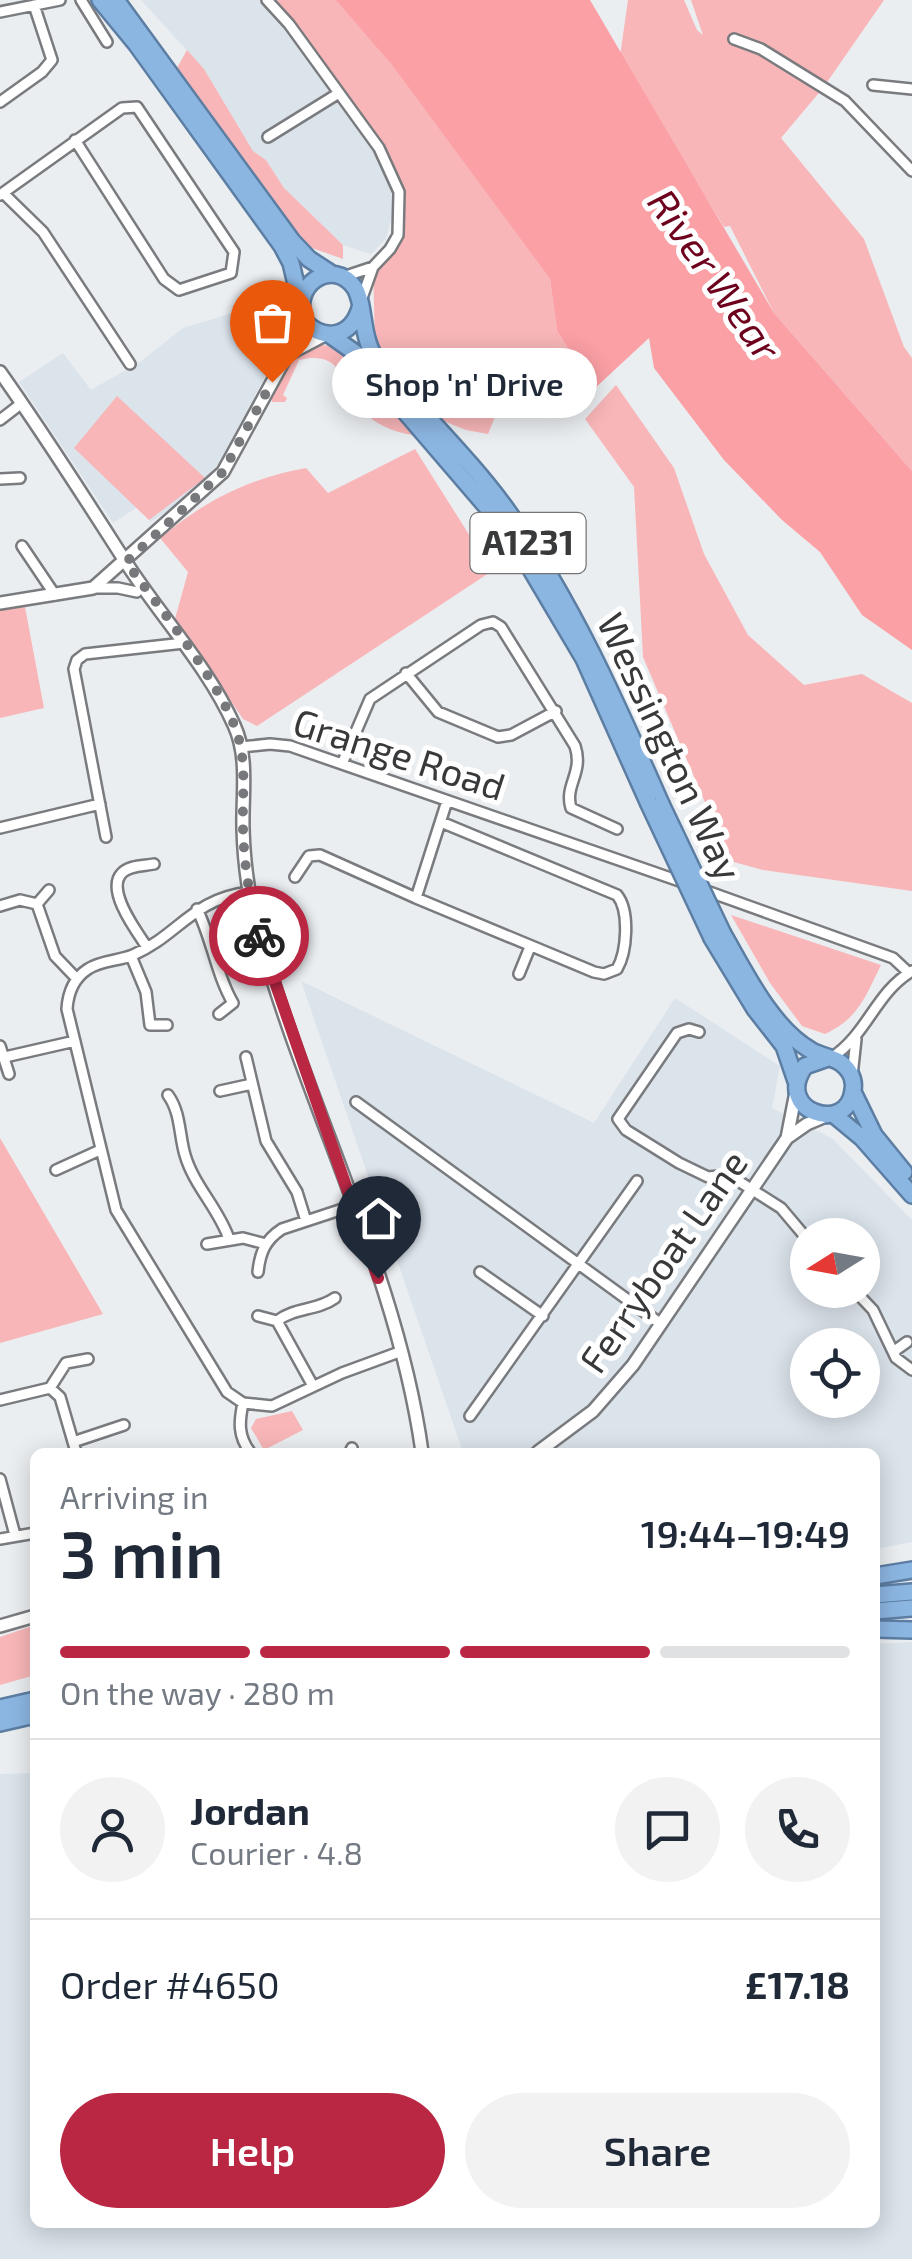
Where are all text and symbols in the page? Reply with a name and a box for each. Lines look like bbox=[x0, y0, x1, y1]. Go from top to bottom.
water label: River Wear bbox=[639, 179, 793, 370]
pin bbox=[230, 280, 315, 383]
icon: bag bbox=[245, 295, 300, 350]
callout: Shop 'n' Drive bbox=[332, 347, 597, 417]
text: Shop 'n' Drive bbox=[365, 364, 564, 402]
road number: A1231 bbox=[470, 513, 586, 573]
street label: Wessington Way bbox=[589, 605, 753, 887]
street label: Grange Road bbox=[288, 697, 511, 809]
courier bbox=[209, 886, 309, 986]
icon: bike bbox=[232, 909, 287, 964]
street label: Ferryboat Lane bbox=[569, 1141, 756, 1381]
pin bbox=[336, 1176, 421, 1279]
icon: home bbox=[351, 1191, 406, 1246]
north arrow bbox=[790, 1218, 880, 1308]
map controls bbox=[790, 1218, 880, 1418]
button: locate bbox=[790, 1328, 880, 1418]
text: Arriving in bbox=[60, 1477, 209, 1515]
text: 19:44–19:49 bbox=[641, 1510, 850, 1556]
text: 3 min bbox=[60, 1513, 224, 1591]
text: On the way · 280 m bbox=[60, 1673, 335, 1711]
button: person bbox=[60, 1777, 165, 1882]
button: chat bbox=[615, 1777, 720, 1882]
button: phone bbox=[745, 1777, 850, 1882]
text: Jordan bbox=[190, 1787, 310, 1833]
text: Courier · 4.8 bbox=[190, 1833, 363, 1871]
text: Order #4650 bbox=[60, 1961, 280, 2007]
text: £17.18 bbox=[745, 1961, 850, 2007]
button: Help bbox=[60, 2093, 445, 2208]
button: Share bbox=[465, 2093, 850, 2208]

